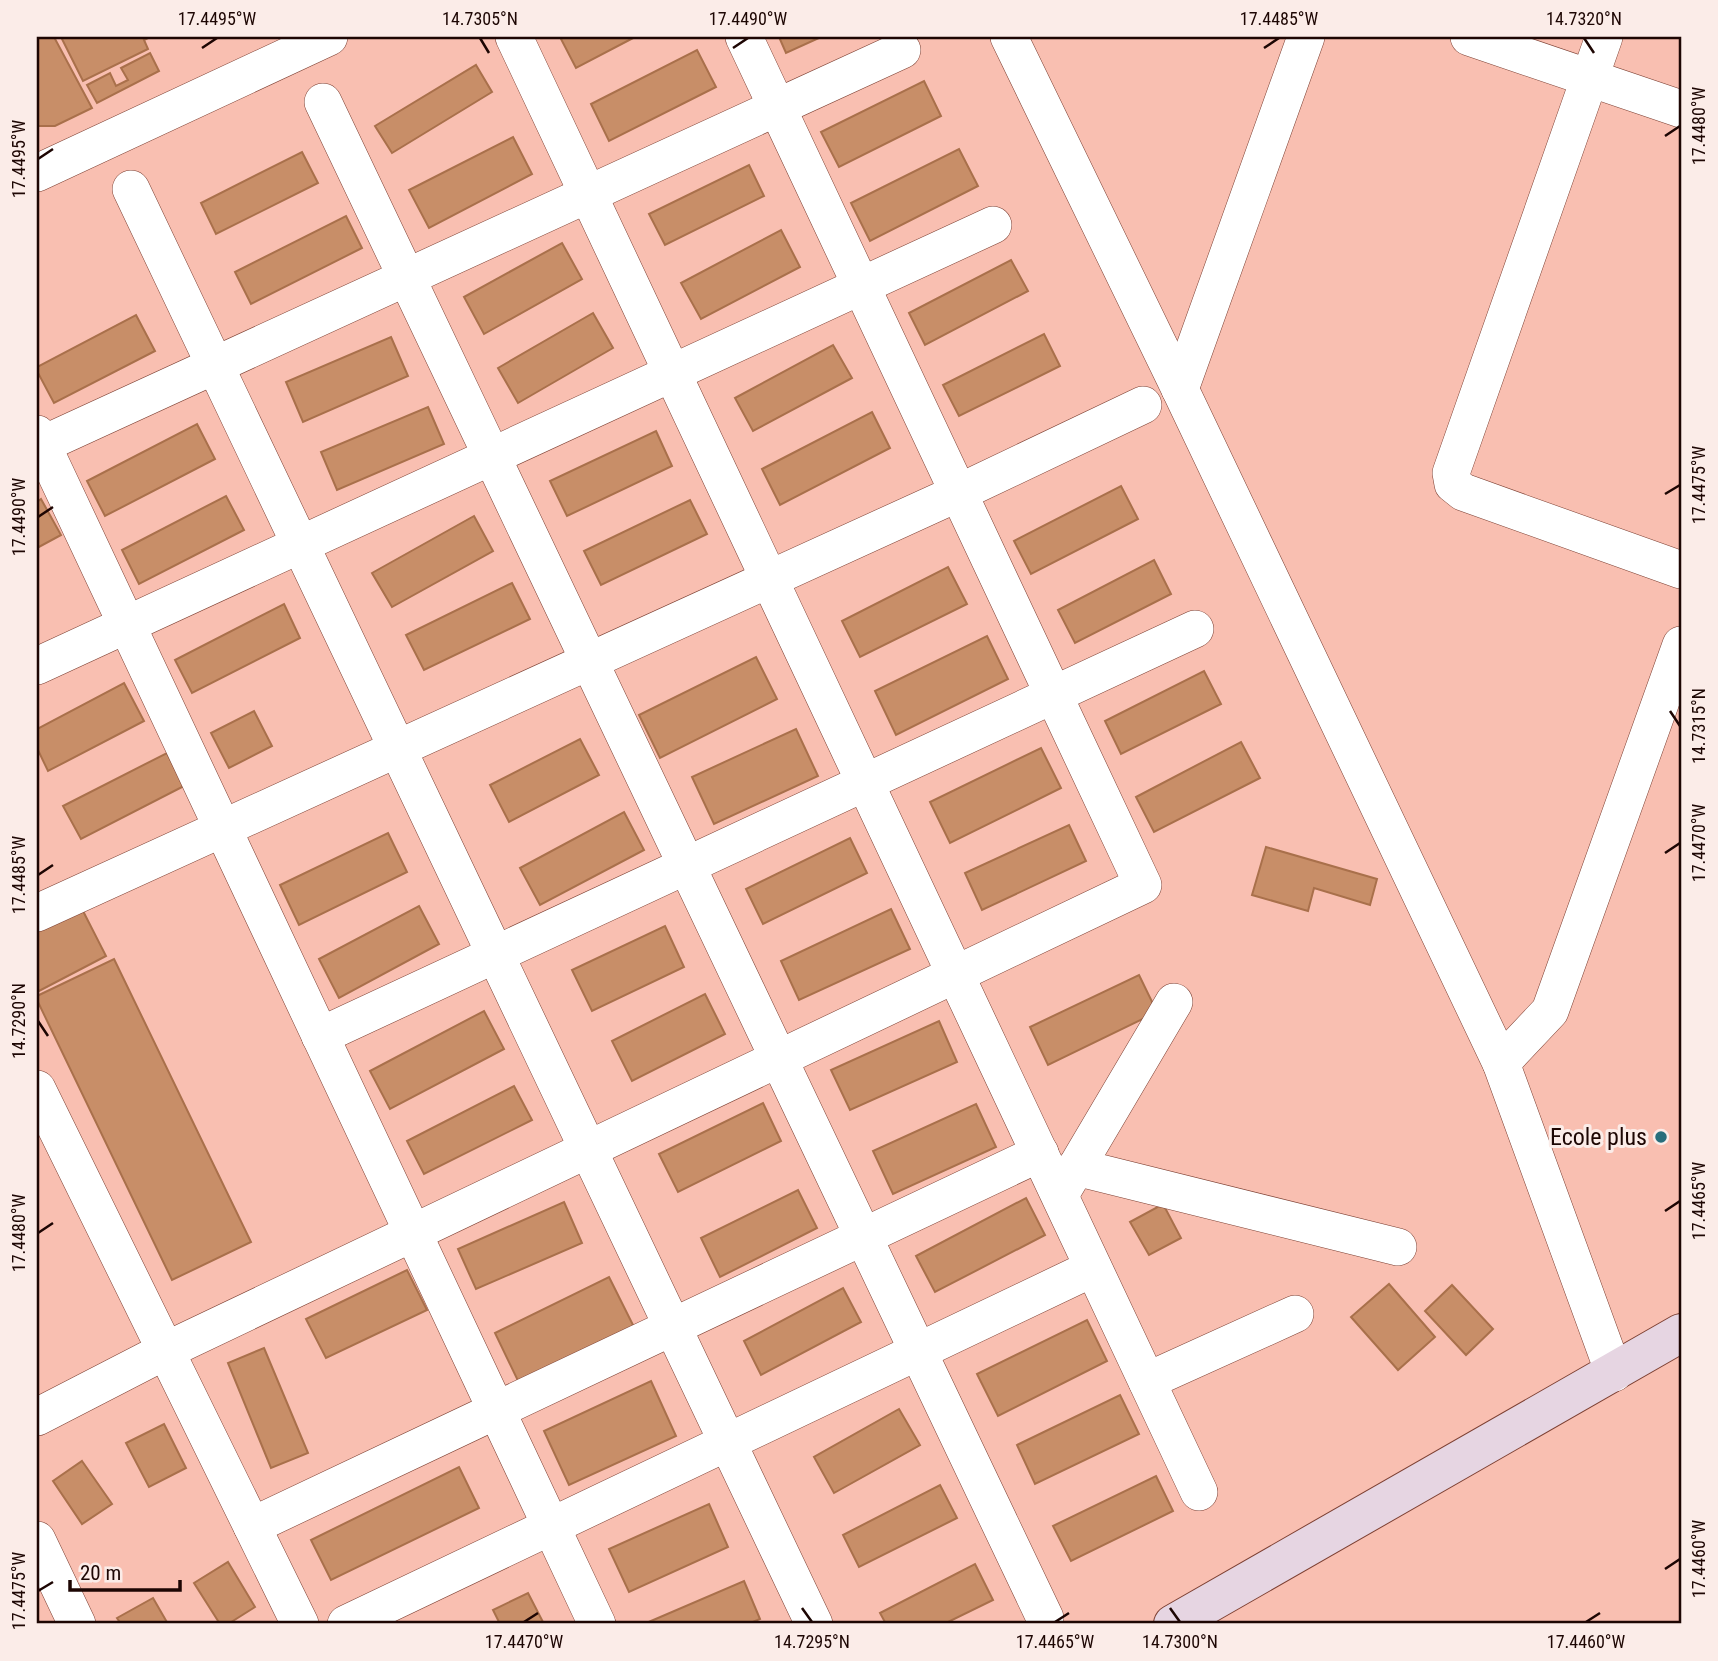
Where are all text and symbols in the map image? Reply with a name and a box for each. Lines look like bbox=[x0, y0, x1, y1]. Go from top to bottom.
text: 17.4495°W bbox=[178, 8, 257, 29]
text: 14.7305°N bbox=[442, 8, 518, 29]
text: 17.4490°W bbox=[709, 8, 788, 29]
text: 17.4485°W bbox=[1240, 8, 1319, 29]
text: 14.7320°N bbox=[1546, 8, 1622, 29]
text: 17.4480°W bbox=[1688, 86, 1709, 165]
text: 17.4495°W bbox=[8, 119, 29, 198]
text: 17.4475°W bbox=[1688, 445, 1709, 524]
text: 17.4490°W bbox=[8, 477, 29, 556]
text: 14.7315°N bbox=[1688, 688, 1709, 764]
text: 17.4470°W bbox=[1688, 803, 1709, 882]
text: 17.4485°W bbox=[8, 835, 29, 914]
text: 14.7290°N bbox=[8, 983, 29, 1059]
place label: Ecole plus bbox=[1550, 1123, 1647, 1151]
marker: Ecole plus bbox=[1653, 1129, 1669, 1145]
text: 17.4465°W bbox=[1688, 1161, 1709, 1240]
text: 17.4480°W bbox=[8, 1193, 29, 1272]
text: 17.4460°W bbox=[1688, 1519, 1709, 1598]
scale bar bbox=[70, 1549, 180, 1593]
text: 17.4475°W bbox=[8, 1551, 29, 1630]
text: 20 m bbox=[80, 1561, 121, 1585]
text: 17.4470°W bbox=[485, 1631, 564, 1652]
text: 14.7295°N bbox=[774, 1631, 850, 1652]
text: 17.4465°W bbox=[1016, 1631, 1095, 1652]
text: 14.7300°N bbox=[1142, 1631, 1218, 1652]
text: 17.4460°W bbox=[1547, 1631, 1626, 1652]

